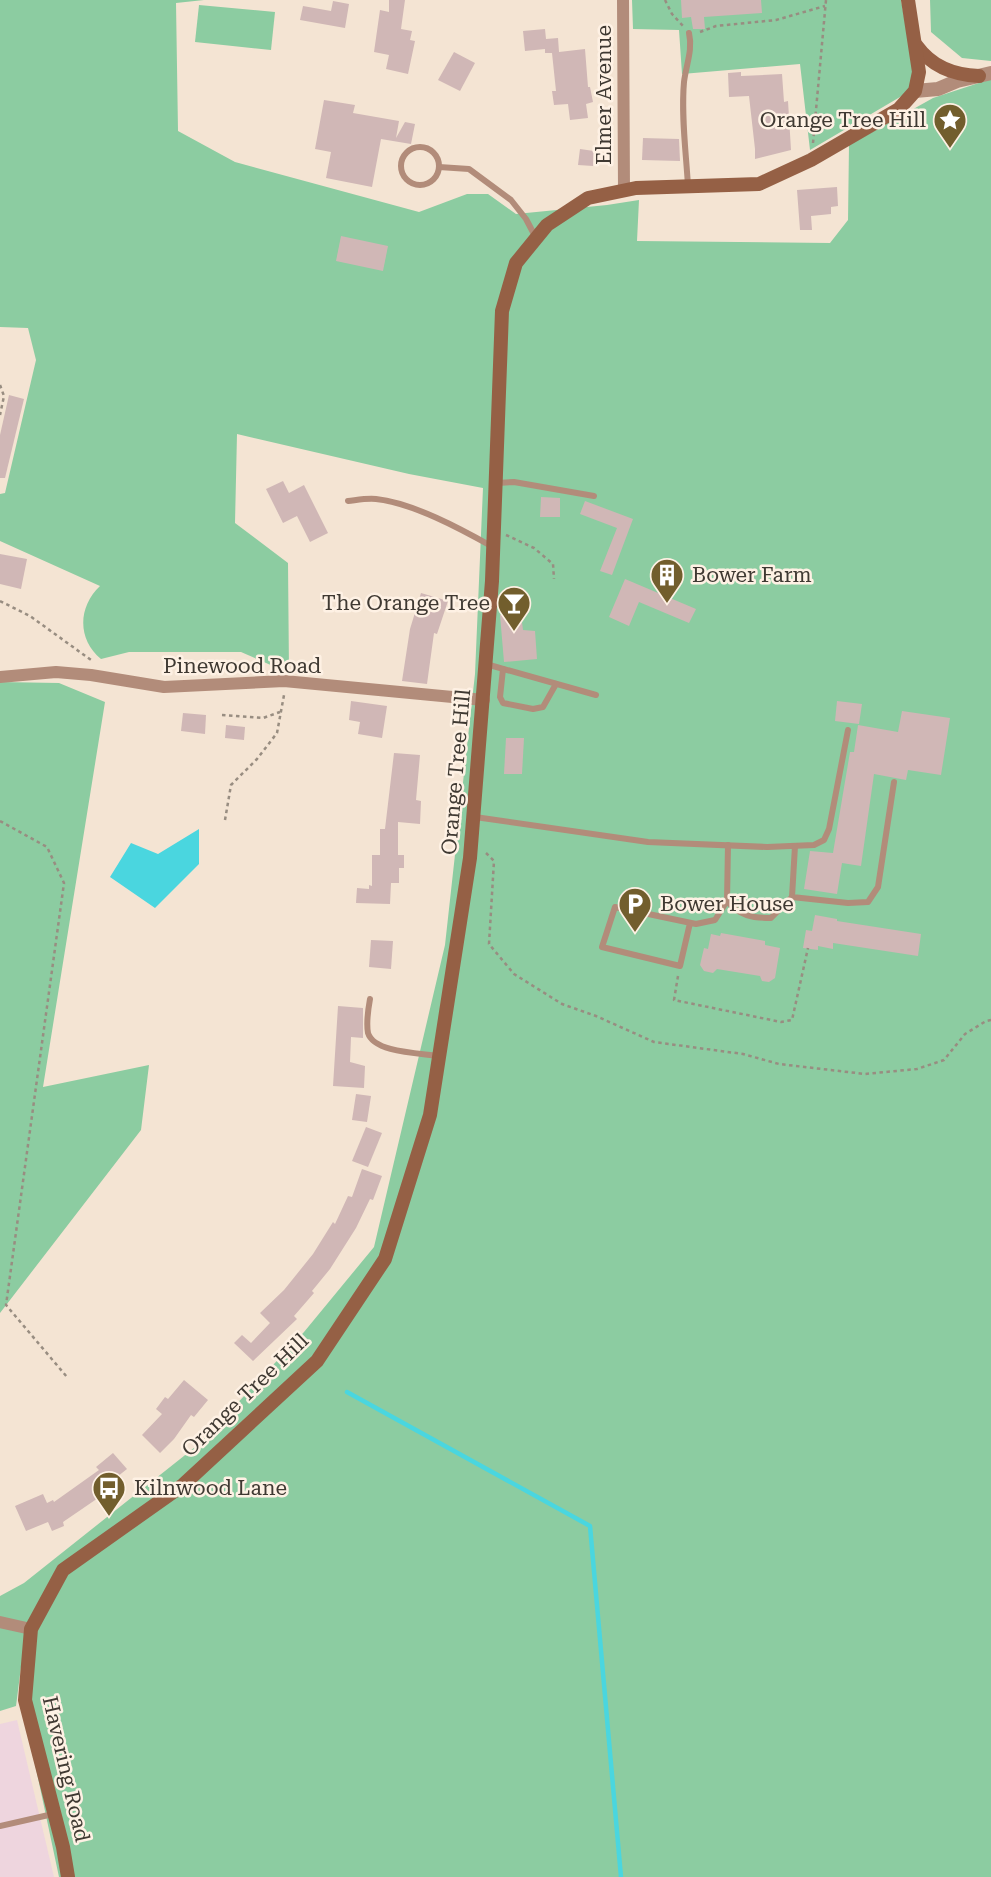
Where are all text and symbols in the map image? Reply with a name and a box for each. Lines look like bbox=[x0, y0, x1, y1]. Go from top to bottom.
street label: Elmer Avenue bbox=[592, 25, 616, 165]
place icon: Orange Tree Hill bbox=[931, 101, 969, 150]
place label: Orange Tree Hill bbox=[760, 108, 926, 132]
building icon: Bower Farm bbox=[648, 556, 686, 605]
place label: Bower Farm bbox=[692, 563, 812, 587]
bar icon: The Orange Tree bbox=[495, 584, 533, 633]
place label: The Orange Tree bbox=[322, 591, 490, 615]
street label: Pinewood Road bbox=[163, 654, 322, 678]
street label: Orange Tree Hill bbox=[437, 688, 475, 856]
parking icon: Bower House bbox=[616, 885, 654, 934]
place label: Bower House bbox=[660, 892, 794, 916]
street label: Orange Tree Hill bbox=[177, 1328, 313, 1461]
bus stop icon: Kilnwood Lane bbox=[90, 1469, 128, 1518]
place label: Kilnwood Lane bbox=[134, 1476, 287, 1500]
street label: Havering Road bbox=[38, 1694, 95, 1845]

